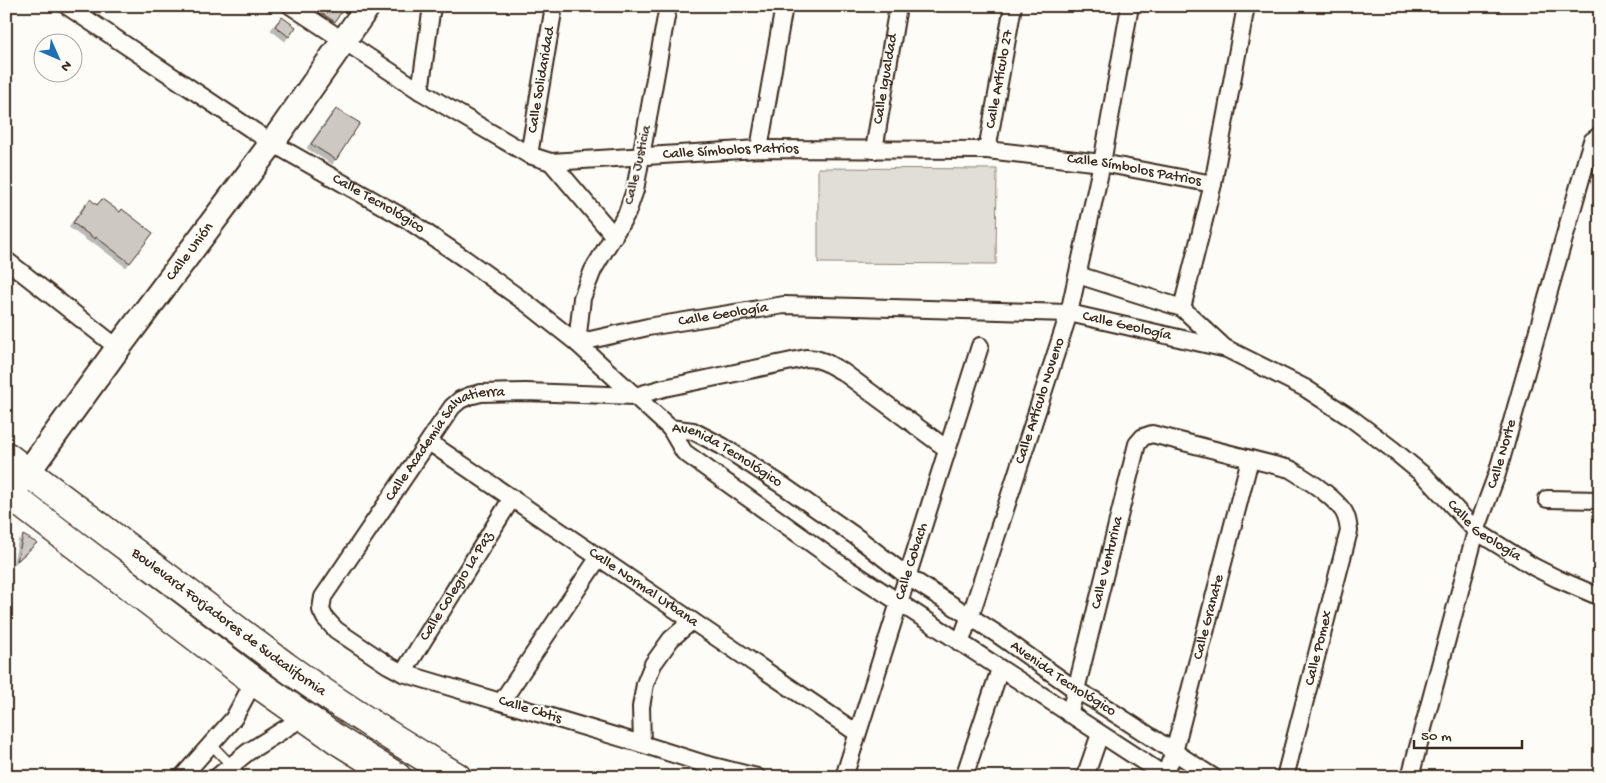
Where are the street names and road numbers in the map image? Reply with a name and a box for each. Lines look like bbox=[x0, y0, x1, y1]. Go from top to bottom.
street label: Calle Solidaridad bbox=[524, 24, 560, 134]
street label: Calle Artículo 27 bbox=[982, 27, 1018, 130]
street label: Calle Igualdad bbox=[869, 31, 902, 125]
street label: Calle Justicia bbox=[620, 123, 656, 206]
street label: Calle Símbolos Patrios bbox=[662, 140, 799, 164]
street label: Calle Símbolos Patrios bbox=[1066, 150, 1203, 191]
street label: Calle Tecnológico bbox=[329, 170, 428, 238]
street label: Calle Unión bbox=[162, 219, 218, 285]
street label: Calle Geología bbox=[677, 299, 770, 331]
street label: Calle Geología bbox=[1081, 307, 1174, 345]
street label: Calle Artículo Noveno bbox=[1011, 335, 1069, 466]
street label: Calle Academia Salvatierra bbox=[382, 383, 506, 505]
street label: Calle Norte bbox=[1483, 417, 1521, 491]
street label: Avenida Tecnológico bbox=[671, 419, 786, 492]
street label: Calle Geología bbox=[1443, 496, 1525, 566]
street label: Calle Venturina bbox=[1087, 514, 1128, 611]
street label: Calle Cobach bbox=[891, 521, 933, 602]
street label: Calle Colegio La Paz bbox=[416, 528, 498, 644]
street label: Boulevard Forjadores de Sudcalifornia bbox=[127, 544, 330, 701]
street label: Calle Normal Urbana bbox=[585, 544, 702, 632]
street label: Calle Granate bbox=[1189, 573, 1229, 661]
street label: Calle Pomex bbox=[1301, 609, 1337, 687]
street label: Avenida Tecnológico bbox=[1006, 637, 1119, 721]
street label: Calle Cbtis bbox=[496, 692, 564, 728]

